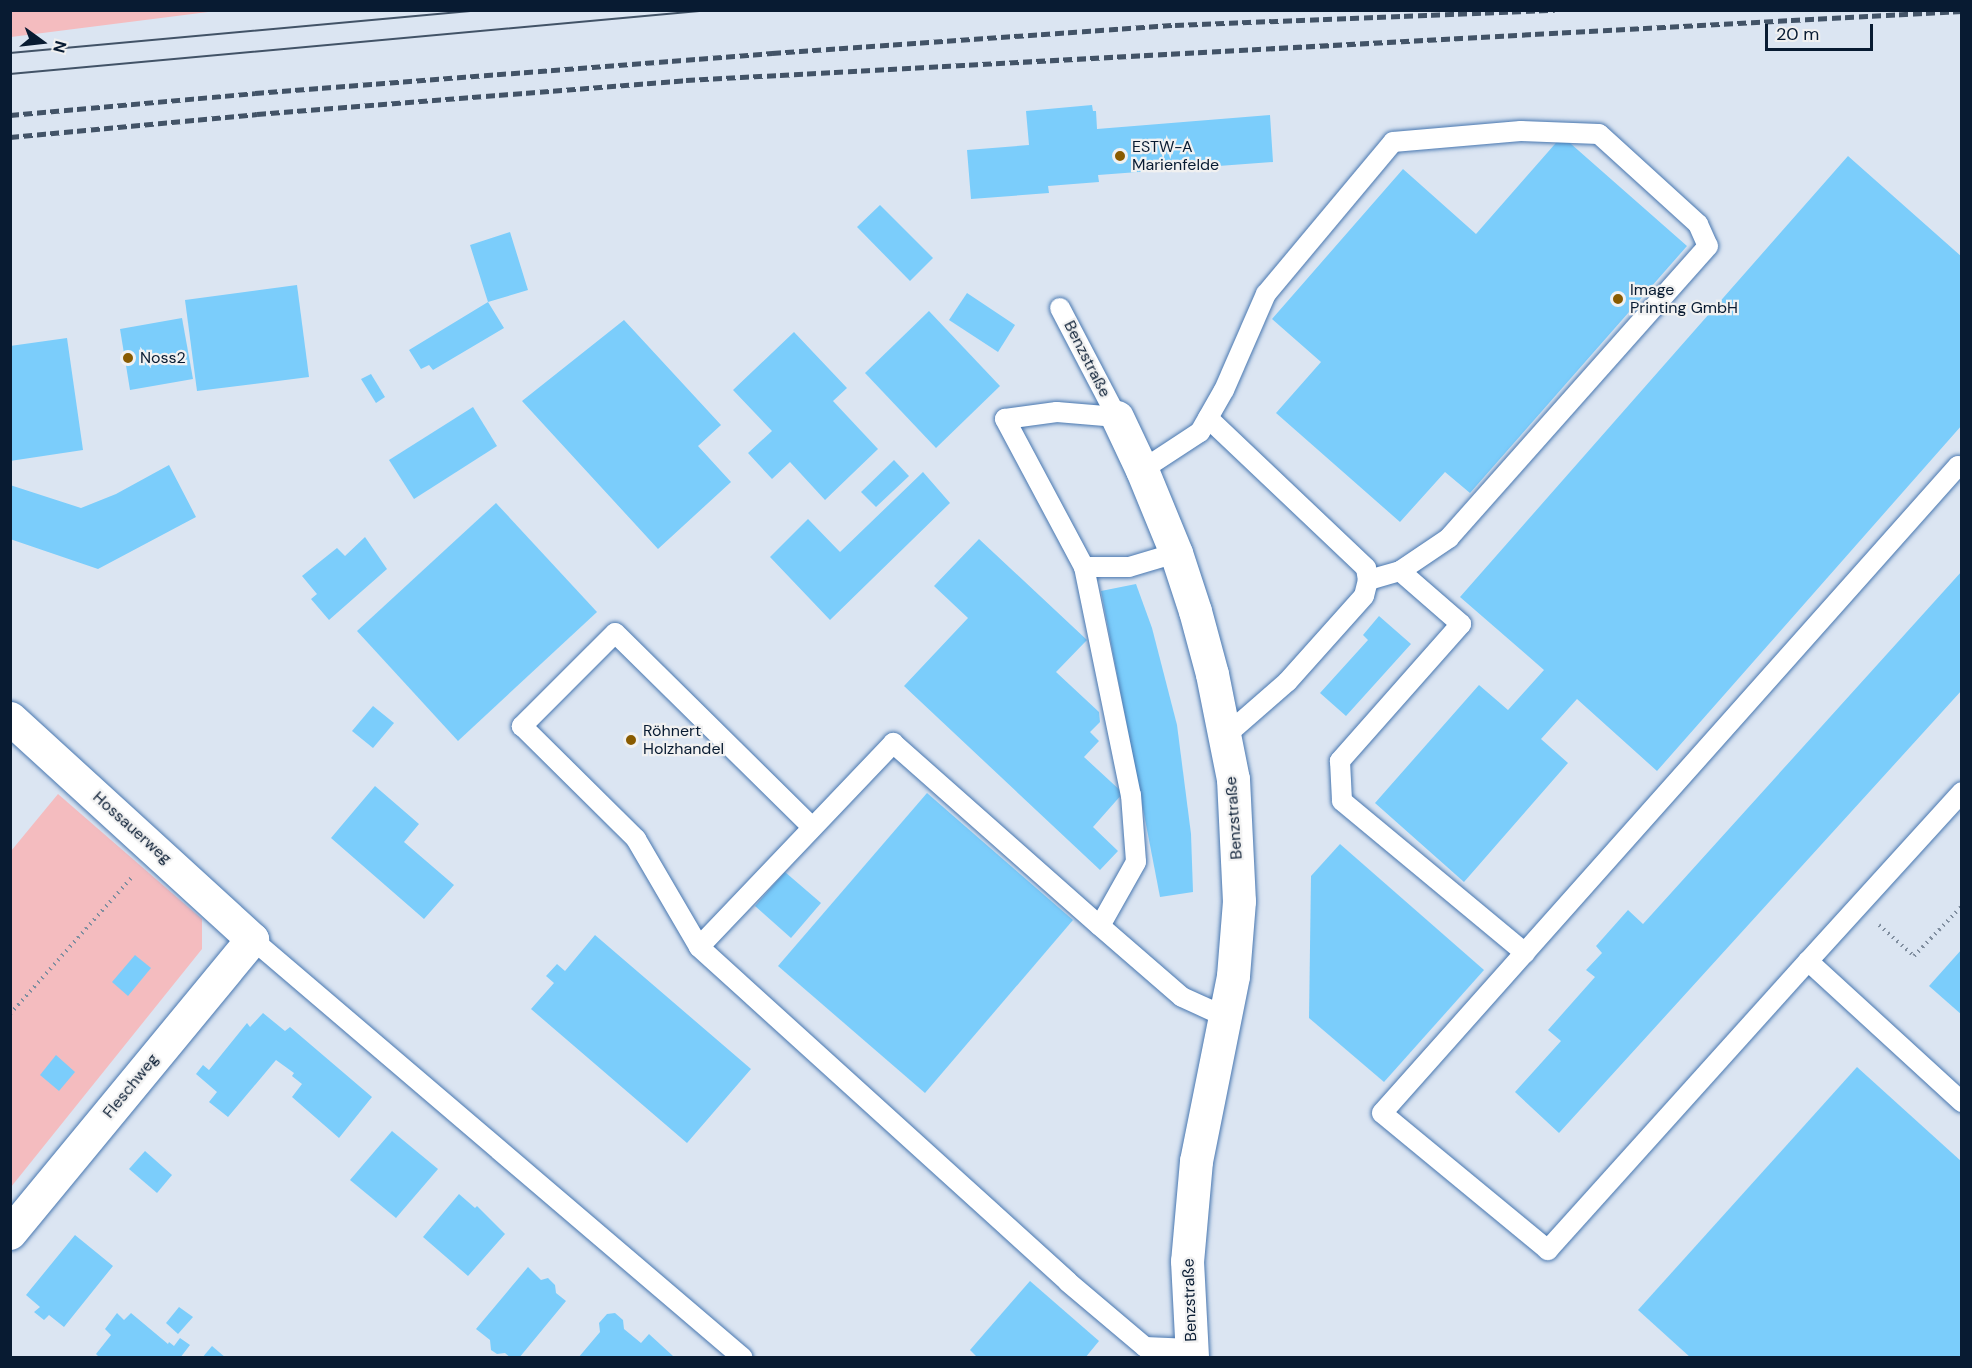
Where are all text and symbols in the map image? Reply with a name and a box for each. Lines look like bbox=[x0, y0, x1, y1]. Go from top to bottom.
north arrow bbox=[12, 12, 72, 72]
scale bar bbox=[1768, 12, 1876, 50]
text: 20 m bbox=[1776, 22, 1819, 46]
text: N bbox=[48, 38, 72, 55]
place label: ESTW-A Marienfelde bbox=[1132, 137, 1219, 175]
marker: ESTW-A Marienfelde bbox=[1113, 149, 1127, 163]
place label: Image Printing GmbH bbox=[1630, 280, 1738, 318]
marker: Image Printing GmbH bbox=[1611, 292, 1625, 306]
street label: Benzstraße bbox=[1060, 318, 1114, 400]
place label: Noss2 bbox=[140, 348, 186, 368]
marker: Noss2 bbox=[121, 351, 135, 365]
place label: Röhnert Holzhandel bbox=[643, 721, 724, 759]
marker: Röhnert Holzhandel bbox=[624, 733, 638, 747]
street label: Benzstraße bbox=[1222, 776, 1246, 860]
street label: Hossauerweg bbox=[89, 788, 175, 868]
street label: Fleschweg bbox=[99, 1050, 163, 1122]
street label: Benzstraße bbox=[1179, 1258, 1201, 1342]

